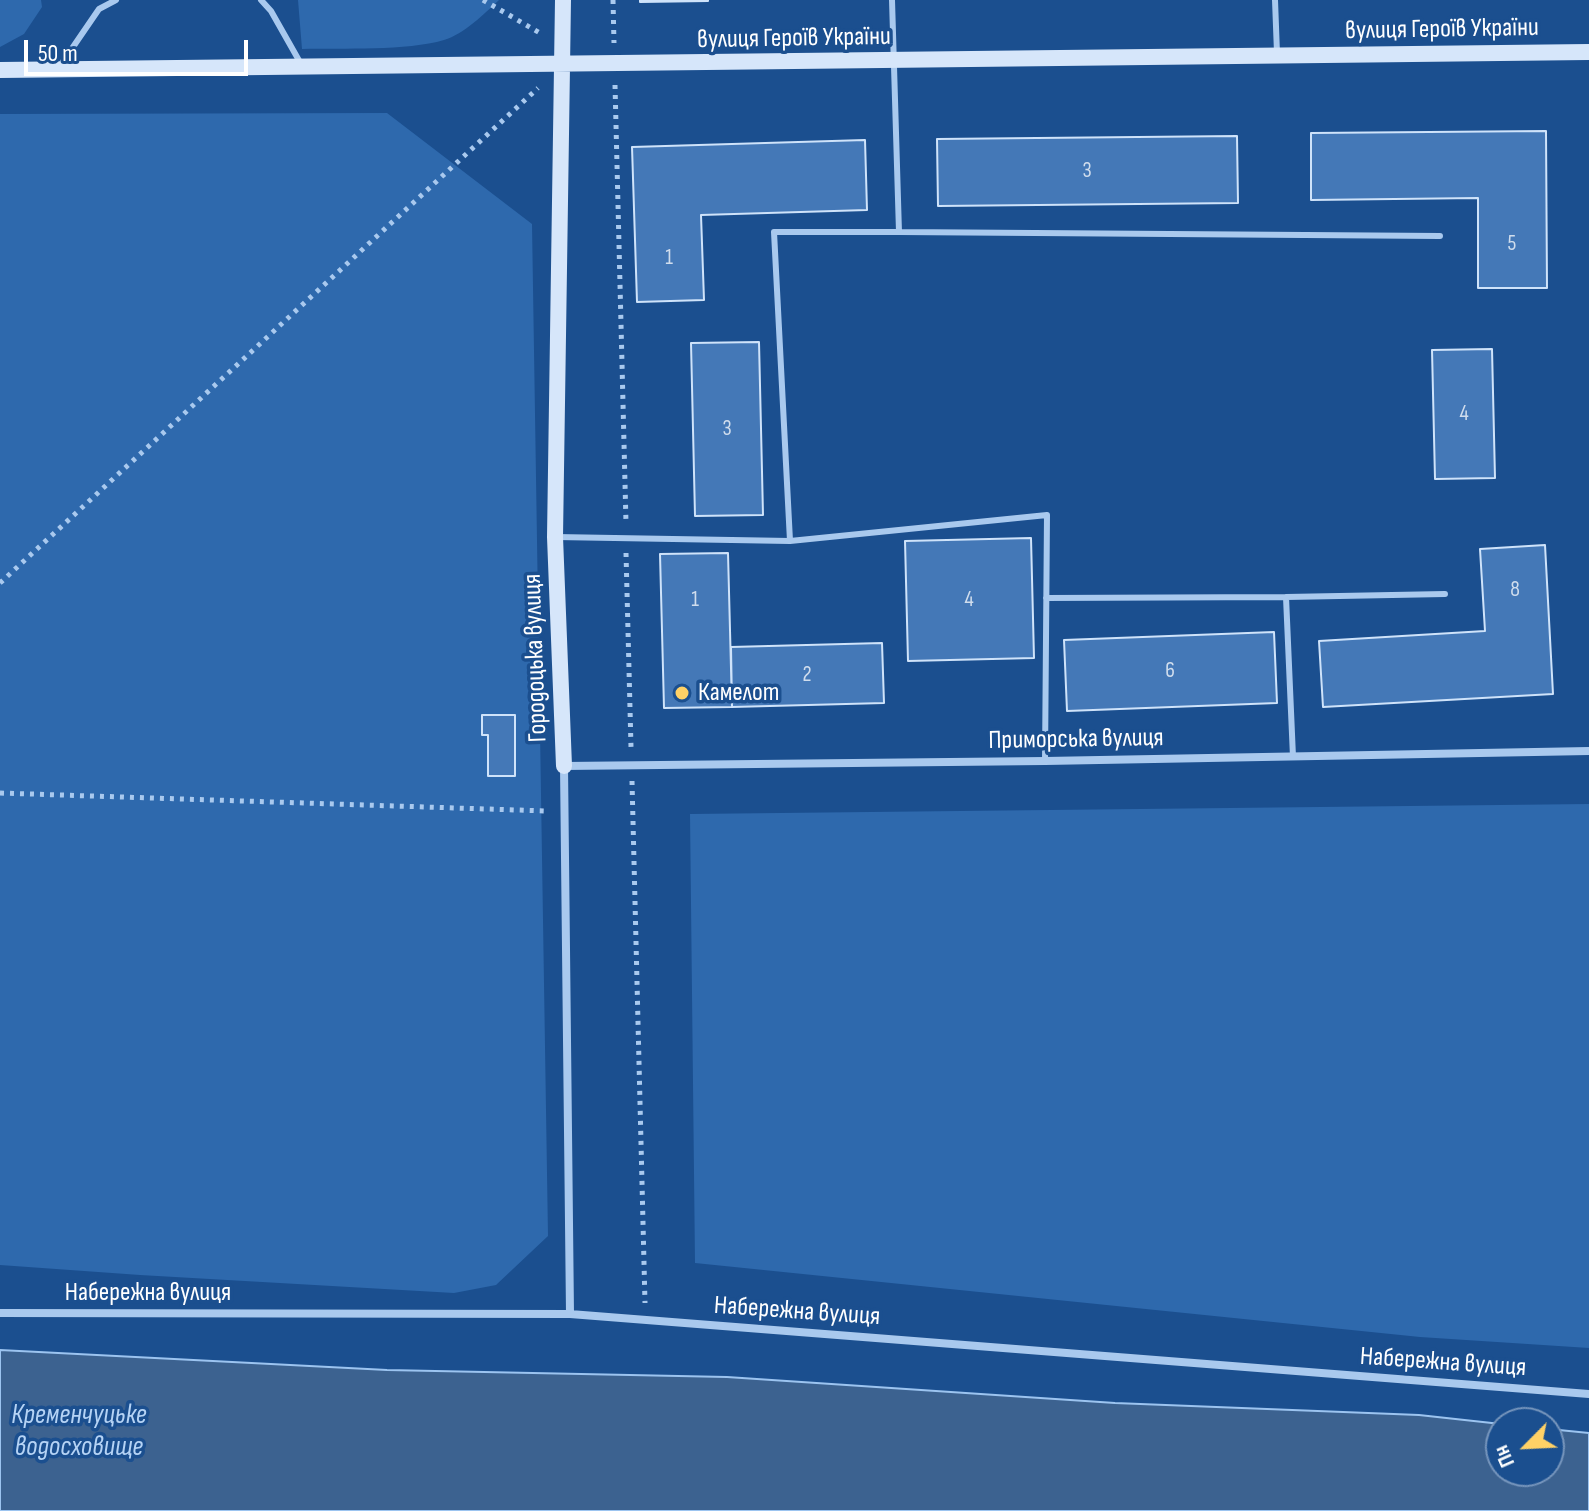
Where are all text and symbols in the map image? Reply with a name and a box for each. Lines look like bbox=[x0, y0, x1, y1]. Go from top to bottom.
street label: вулиця Героїв України bbox=[1345, 13, 1539, 47]
street label: вулиця Героїв України bbox=[697, 22, 891, 56]
scale bar bbox=[28, 24, 252, 74]
text: 50 m bbox=[38, 39, 78, 68]
house number: 3 bbox=[1082, 158, 1092, 184]
house number: 5 bbox=[1508, 231, 1516, 257]
house number: 1 bbox=[665, 245, 673, 271]
house number: 4 bbox=[1459, 401, 1469, 427]
house number: 3 bbox=[722, 416, 732, 442]
street label: Городоцька вулиця bbox=[517, 573, 555, 743]
house number: 8 bbox=[1510, 577, 1520, 603]
house number: 1 bbox=[691, 587, 699, 613]
house number: 4 bbox=[964, 587, 974, 613]
house number: 6 bbox=[1165, 658, 1175, 684]
house number: 2 bbox=[802, 662, 812, 688]
place label: Камелот bbox=[698, 677, 779, 709]
marker: Камелот bbox=[673, 684, 691, 702]
street label: Приморська вулиця bbox=[988, 723, 1164, 757]
street label: Набережна вулиця bbox=[65, 1277, 231, 1309]
street label: Набережна вулиця bbox=[713, 1291, 881, 1333]
street label: Набережна вулиця bbox=[1359, 1342, 1527, 1384]
water label: Кременчуцьке водосховище bbox=[11, 1399, 147, 1465]
north arrow bbox=[1485, 1407, 1565, 1487]
text: Пн bbox=[1488, 1441, 1521, 1471]

